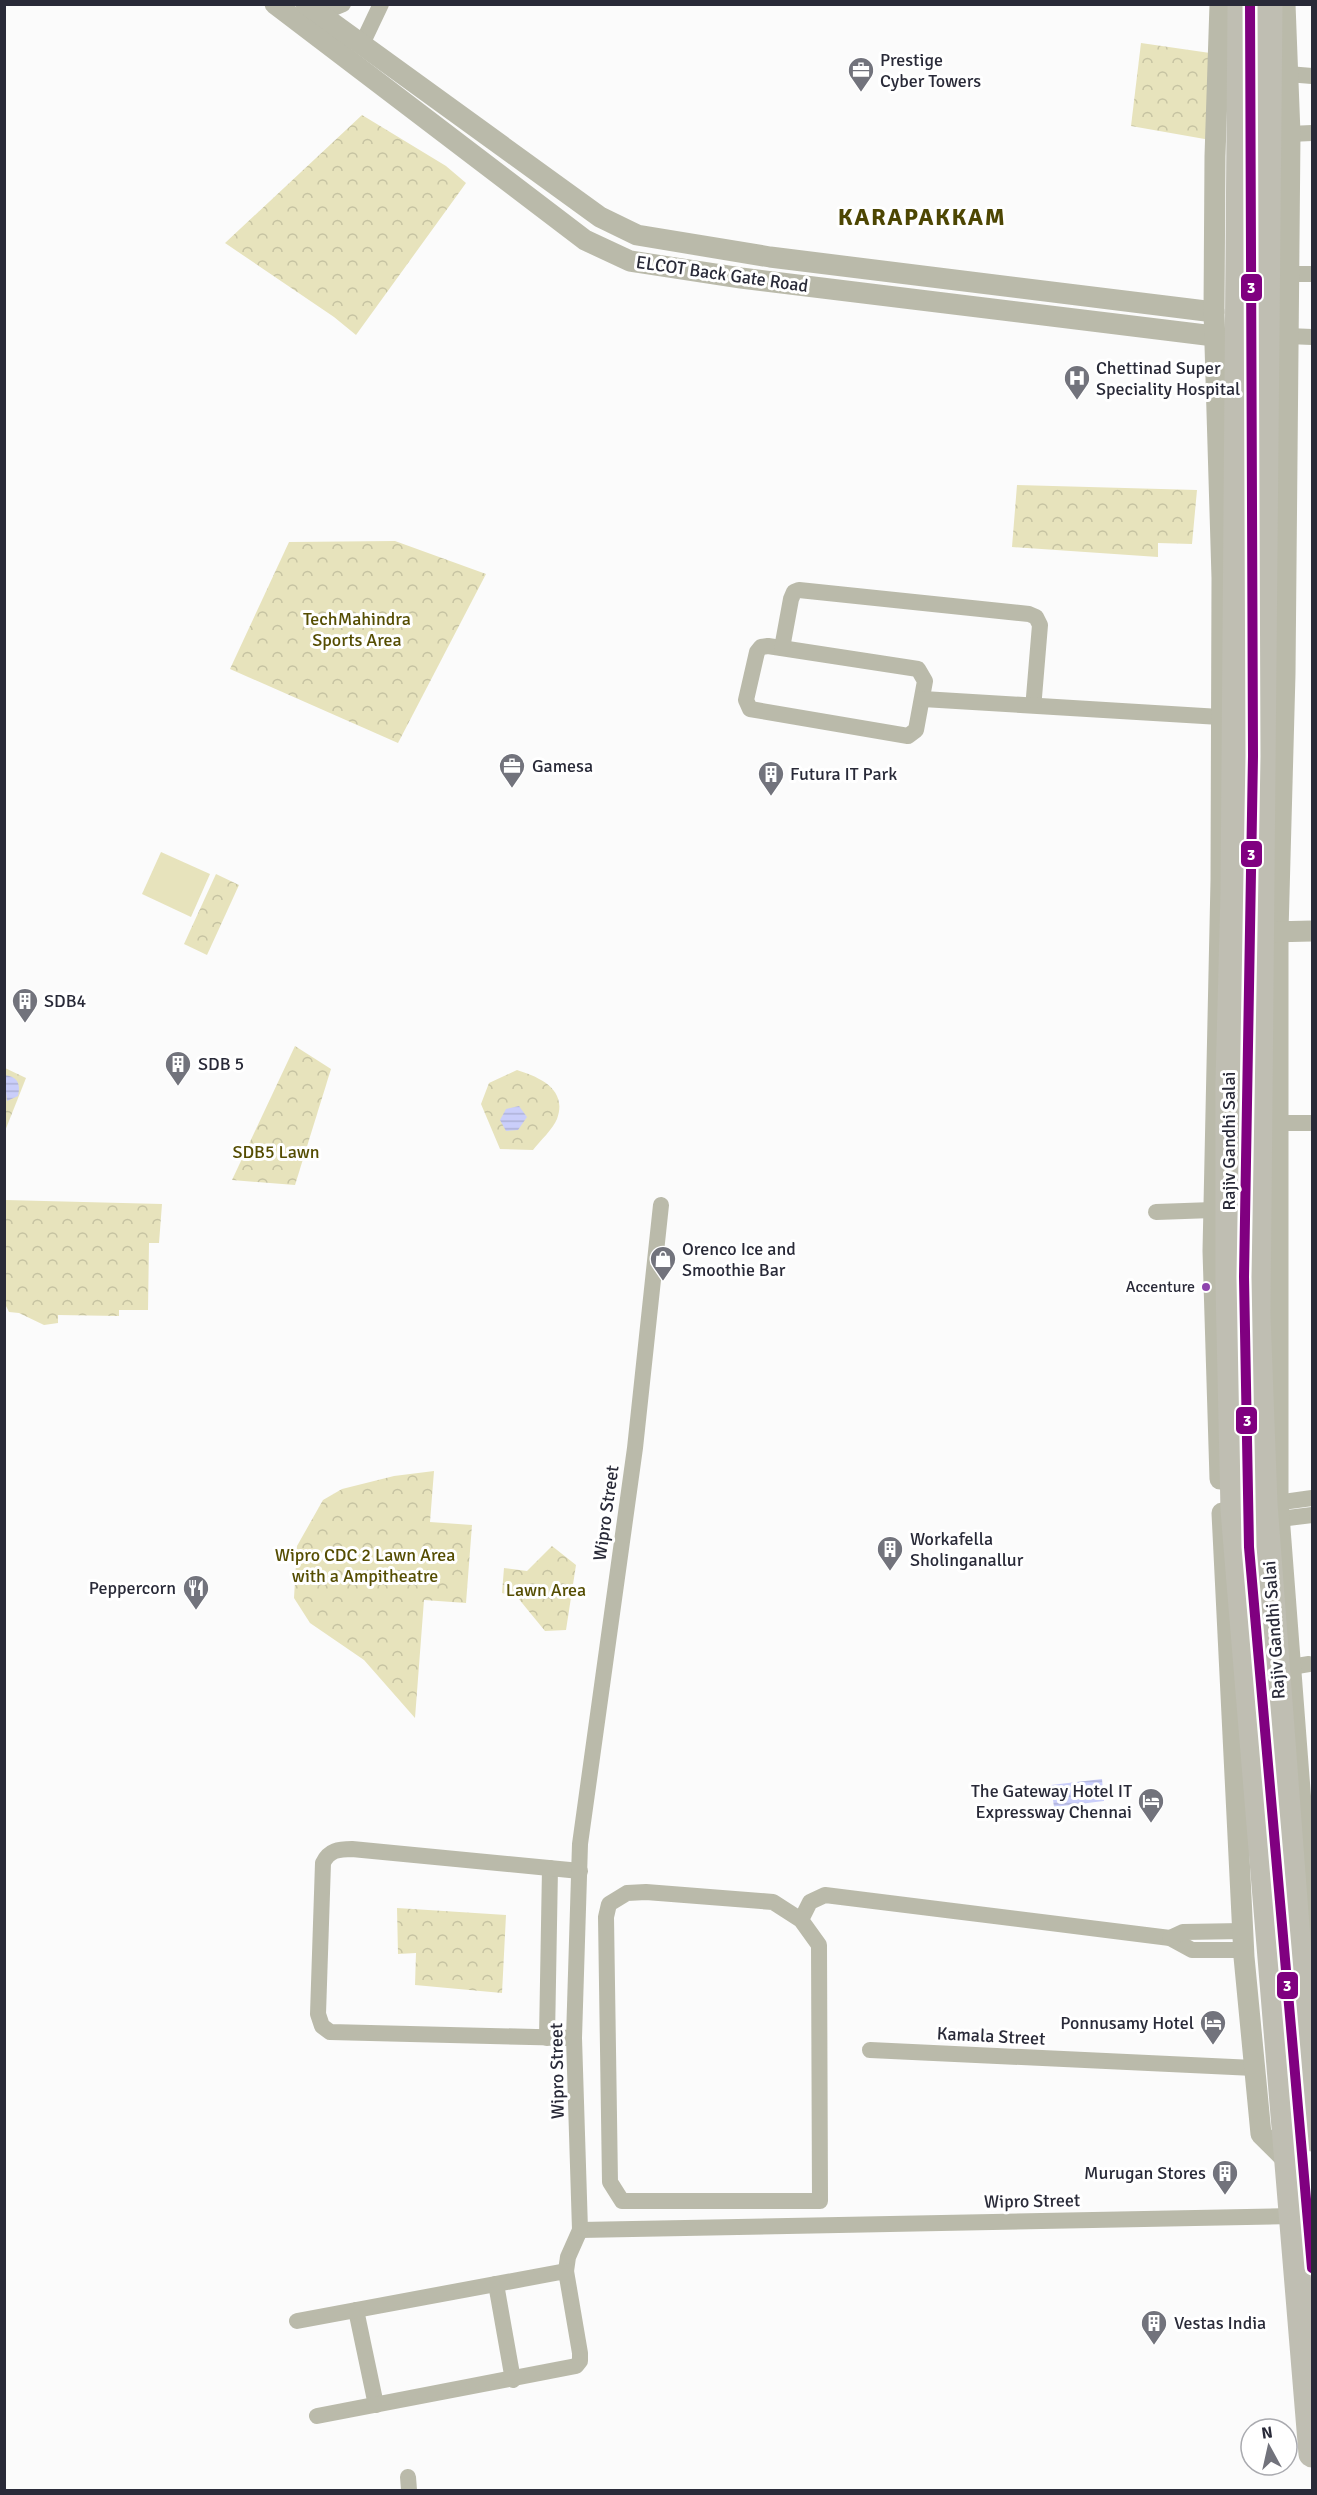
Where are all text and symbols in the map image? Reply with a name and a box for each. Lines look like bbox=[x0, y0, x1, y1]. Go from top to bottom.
place label: Prestige Cyber Towers bbox=[880, 49, 981, 92]
office icon: Prestige Cyber Towers bbox=[846, 55, 876, 93]
district label: KARAPAKKAM bbox=[838, 202, 1006, 232]
street label: ELCOT Back Gate Road bbox=[635, 251, 809, 297]
line badge: 3 bbox=[1240, 273, 1263, 302]
text: 3 bbox=[1247, 278, 1255, 298]
place label: Chettinad Super Speciality Hospital bbox=[1096, 357, 1240, 400]
hospital icon: Chettinad Super Speciality Hospital bbox=[1062, 363, 1092, 401]
park label: TechMahindra Sports Area bbox=[303, 608, 411, 651]
office icon: Gamesa bbox=[497, 751, 527, 789]
place label: Gamesa bbox=[532, 755, 593, 777]
building icon: Futura IT Park bbox=[756, 759, 786, 797]
place label: Futura IT Park bbox=[790, 763, 897, 785]
line badge: 3 bbox=[1240, 840, 1263, 868]
text: 3 bbox=[1247, 845, 1255, 865]
building icon: SDB4 bbox=[10, 986, 40, 1024]
place label: SDB4 bbox=[44, 990, 87, 1012]
building icon: SDB 5 bbox=[163, 1049, 193, 1087]
place label: SDB 5 bbox=[198, 1053, 244, 1075]
street label: Rajiv Gandhi Salai bbox=[1218, 1072, 1240, 1210]
park label: SDB5 Lawn bbox=[232, 1141, 320, 1163]
place label: Orenco Ice and Smoothie Bar bbox=[682, 1238, 796, 1281]
shop icon: Orenco Ice and Smoothie Bar bbox=[648, 1244, 678, 1282]
place label: Accenture bbox=[1126, 1277, 1195, 1297]
marker: Accenture bbox=[1200, 1281, 1212, 1293]
line badge: 3 bbox=[1235, 1406, 1258, 1435]
text: 3 bbox=[1243, 1411, 1251, 1431]
street label: Wipro Street bbox=[588, 1464, 624, 1562]
place label: Workafella Sholinganallur bbox=[910, 1528, 1024, 1571]
building icon: Workafella Sholinganallur bbox=[875, 1534, 905, 1572]
park label: Wipro CDC 2 Lawn Area with a Ampitheatre bbox=[275, 1544, 455, 1587]
street label: Rajiv Gandhi Salai bbox=[1258, 1560, 1290, 1700]
restaurant icon: Peppercorn bbox=[181, 1573, 211, 1611]
place label: Peppercorn bbox=[89, 1577, 176, 1599]
park label: Lawn Area bbox=[506, 1579, 586, 1601]
place label: The Gateway Hotel IT Expressway Chennai bbox=[971, 1780, 1132, 1823]
hotel icon: The Gateway Hotel IT Expressway Chennai bbox=[1136, 1786, 1166, 1824]
line badge: 3 bbox=[1276, 1971, 1299, 2000]
text: 3 bbox=[1283, 1976, 1291, 1996]
hotel icon: Ponnusamy Hotel bbox=[1198, 2008, 1228, 2046]
place label: Ponnusamy Hotel bbox=[1060, 2012, 1194, 2034]
street label: Kamala Street bbox=[936, 2022, 1046, 2050]
street label: Wipro Street bbox=[545, 2023, 569, 2119]
building icon: Murugan Stores bbox=[1210, 2158, 1240, 2196]
place label: Murugan Stores bbox=[1084, 2162, 1206, 2184]
street label: Wipro Street bbox=[984, 2189, 1080, 2213]
building icon: Vestas India bbox=[1139, 2308, 1169, 2346]
place label: Vestas India bbox=[1174, 2312, 1266, 2334]
north arrow bbox=[1239, 2417, 1299, 2477]
text: N bbox=[1260, 2422, 1274, 2444]

